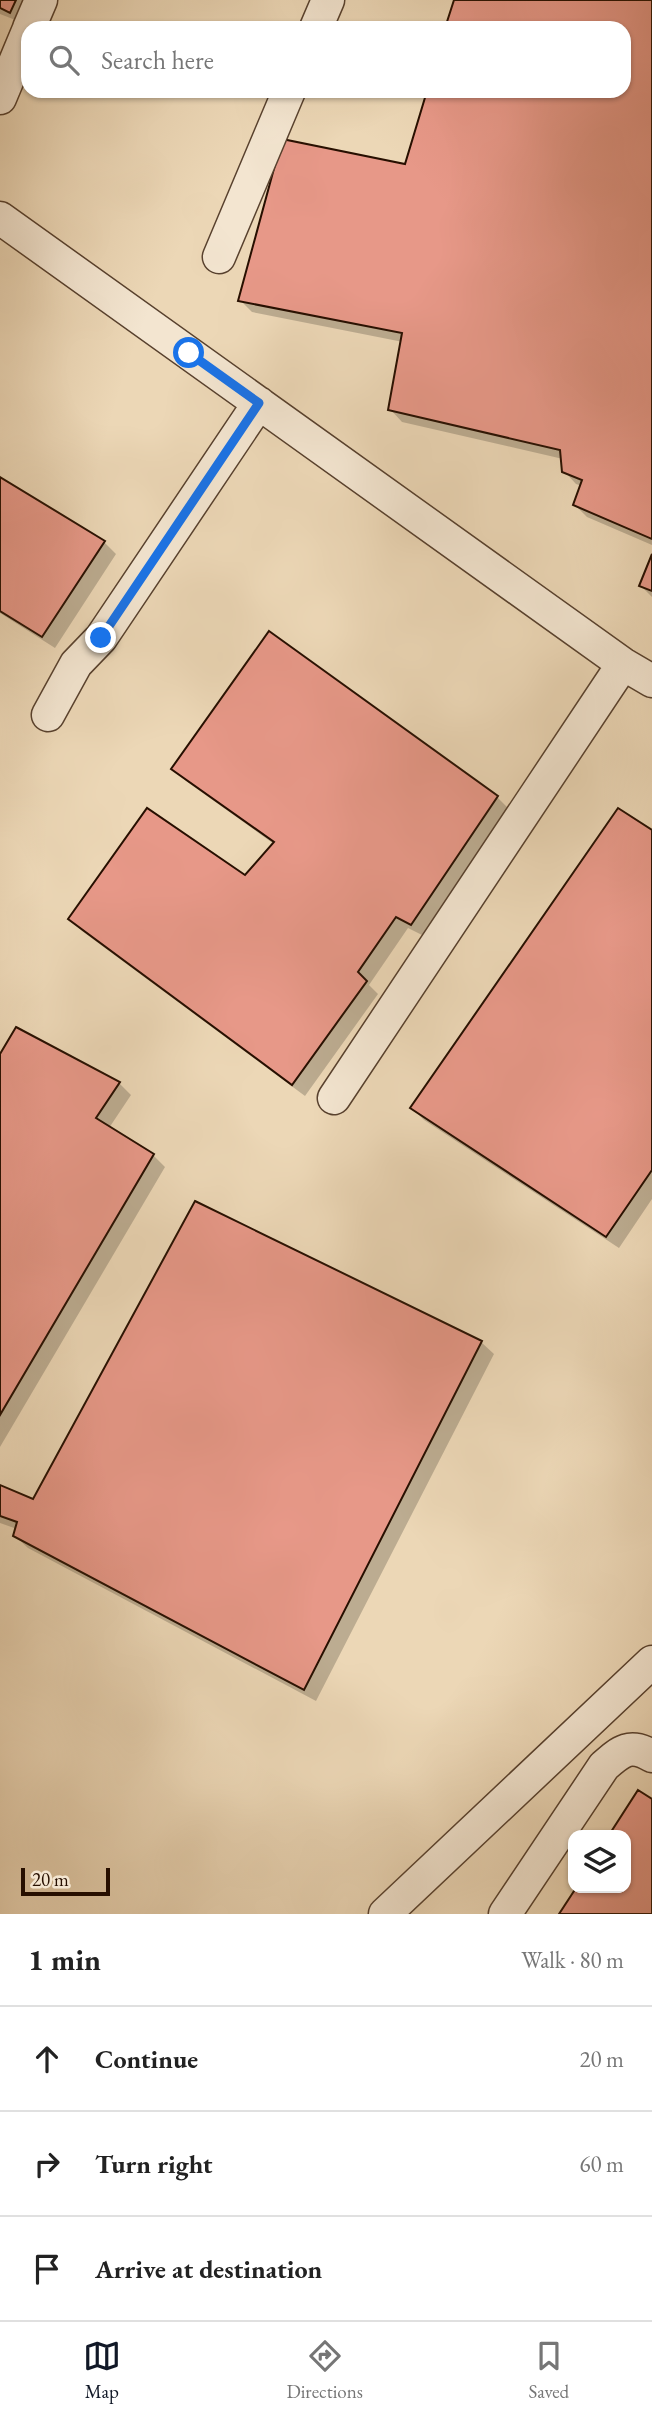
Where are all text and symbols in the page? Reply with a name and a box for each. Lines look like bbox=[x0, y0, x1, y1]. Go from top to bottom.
search box bbox=[21, 21, 631, 98]
icon: search bbox=[45, 41, 83, 79]
text: Search here bbox=[101, 43, 214, 77]
route start bbox=[173, 337, 204, 368]
route end bbox=[85, 622, 116, 653]
map controls bbox=[568, 1830, 631, 1893]
button: layers bbox=[568, 1830, 631, 1893]
scale bar bbox=[21, 1865, 110, 1897]
text: 20 m bbox=[32, 1867, 69, 1892]
text: 1 min bbox=[28, 1940, 101, 1979]
text: Walk · 80 m bbox=[521, 1945, 624, 1975]
icon: ahead bbox=[28, 2040, 66, 2078]
text: Continue bbox=[95, 2042, 198, 2076]
text: 20 m bbox=[579, 2044, 624, 2074]
icon: right bbox=[28, 2145, 66, 2183]
text: Turn right bbox=[95, 2147, 213, 2181]
text: 60 m bbox=[579, 2149, 624, 2179]
icon: arrive bbox=[28, 2250, 66, 2288]
text: Arrive at destination bbox=[95, 2252, 322, 2286]
tab: Map bbox=[83, 2337, 121, 2404]
tab: Directions bbox=[286, 2337, 363, 2404]
tab: Saved bbox=[528, 2337, 569, 2404]

